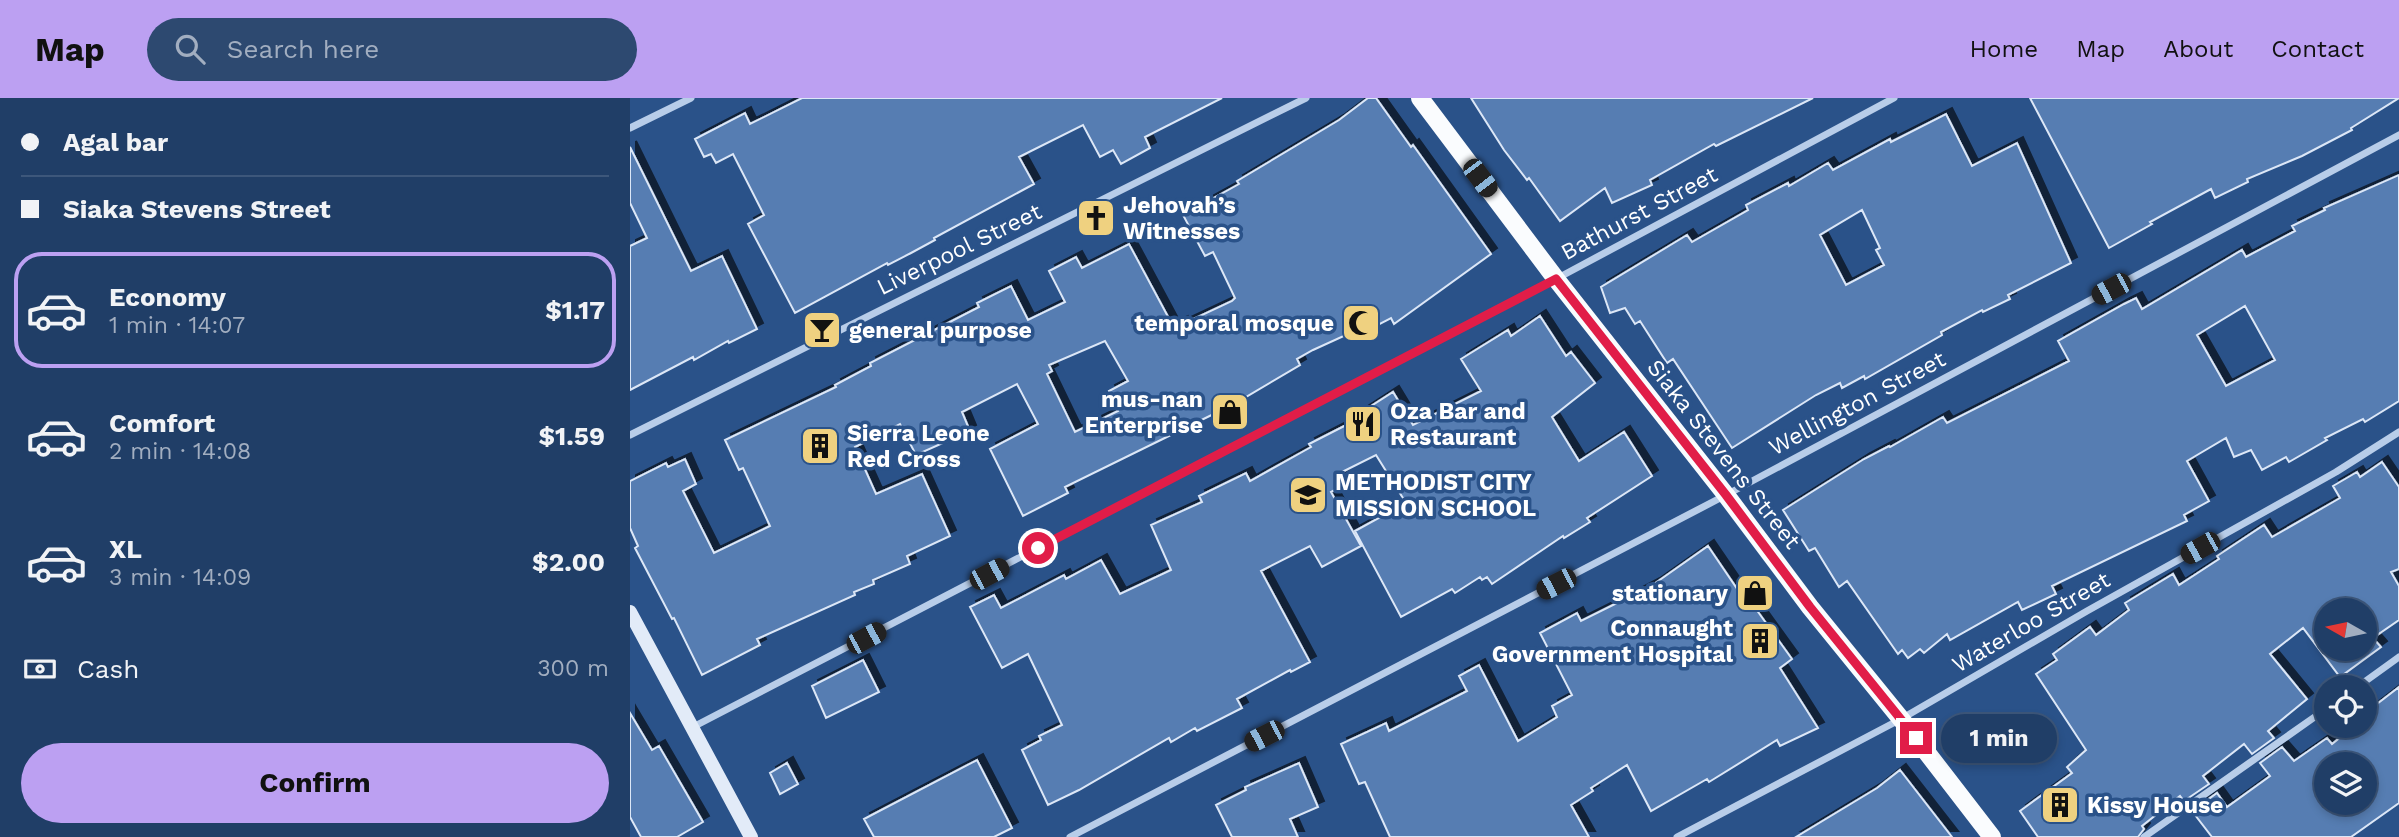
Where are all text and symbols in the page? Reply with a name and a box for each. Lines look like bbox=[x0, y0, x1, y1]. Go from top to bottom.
search box bbox=[147, 18, 637, 81]
text: Map bbox=[35, 30, 105, 69]
icon: search bbox=[171, 30, 209, 68]
text: Search here bbox=[227, 34, 379, 64]
text: Home bbox=[1970, 35, 2038, 63]
text: Map bbox=[2076, 35, 2125, 63]
text: About bbox=[2163, 35, 2233, 63]
text: Contact bbox=[2271, 35, 2364, 63]
text: Agal bar bbox=[63, 127, 168, 157]
car bbox=[1459, 155, 1502, 201]
street label: Bathurst Street bbox=[1556, 161, 1722, 266]
place label: Jehovah’s Witnesses bbox=[1123, 192, 1240, 245]
text: Siaka Stevens Street bbox=[63, 194, 331, 224]
church icon: Jehovah’s Witnesses bbox=[1075, 197, 1117, 239]
street label: Liverpool Street bbox=[872, 198, 1046, 301]
car bbox=[2088, 270, 2135, 308]
icon: car bbox=[25, 279, 88, 342]
text: Economy bbox=[109, 282, 226, 312]
text: $1.17 bbox=[545, 295, 605, 325]
mosque icon: temporal mosque bbox=[1340, 302, 1382, 344]
bar icon: general purpose bbox=[801, 309, 843, 351]
place label: temporal mosque bbox=[1134, 310, 1334, 337]
text: 1 min · 14:07 bbox=[109, 312, 245, 339]
place label: general purpose bbox=[849, 317, 1032, 344]
street label: Wellington Street bbox=[1764, 345, 1950, 461]
street label: Siaka Stevens Street bbox=[1641, 354, 1806, 555]
place label: mus-nan Enterprise bbox=[1085, 386, 1203, 439]
shop icon: mus-nan Enterprise bbox=[1209, 391, 1251, 433]
place label: Oza Bar and Restaurant bbox=[1390, 398, 1526, 451]
restaurant icon: Oza Bar and Restaurant bbox=[1342, 403, 1384, 445]
icon: car bbox=[25, 405, 88, 468]
text: Comfort bbox=[109, 408, 215, 438]
place label: Sierra Leone Red Cross bbox=[847, 420, 990, 473]
text: $1.59 bbox=[538, 421, 605, 451]
building icon: Sierra Leone Red Cross bbox=[799, 425, 841, 467]
text: 2 min · 14:08 bbox=[109, 438, 251, 465]
place label: METHODIST CITY MISSION SCHOOL bbox=[1335, 469, 1536, 522]
school or university icon: METHODIST CITY MISSION SCHOOL bbox=[1287, 474, 1329, 516]
car bbox=[2177, 529, 2224, 567]
icon: car bbox=[25, 531, 88, 594]
route start bbox=[1022, 532, 1054, 564]
text: XL bbox=[109, 534, 142, 564]
text: $2.00 bbox=[532, 547, 605, 577]
car bbox=[966, 555, 1013, 593]
text: 3 min · 14:09 bbox=[109, 564, 251, 591]
car bbox=[1533, 565, 1580, 603]
street label: Waterloo Street bbox=[1948, 566, 2115, 679]
shop icon: stationary bbox=[1734, 572, 1776, 614]
place label: stationary bbox=[1612, 580, 1728, 607]
north arrow bbox=[2314, 598, 2376, 662]
map controls bbox=[2314, 598, 2377, 815]
place label: Connaught Government Hospital bbox=[1492, 615, 1733, 668]
car bbox=[843, 619, 890, 657]
building icon: Connaught Government Hospital bbox=[1739, 620, 1781, 662]
icon: cash bbox=[21, 650, 59, 688]
text: Cash bbox=[77, 654, 139, 684]
text: 300 m bbox=[537, 655, 609, 682]
button: locate bbox=[2314, 675, 2377, 738]
callout: 1 min bbox=[1940, 714, 2056, 762]
car bbox=[1241, 717, 1288, 755]
route end bbox=[1900, 722, 1932, 754]
text: 1 min bbox=[1969, 725, 2029, 752]
button: Confirm bbox=[21, 743, 609, 823]
button: layers bbox=[2314, 752, 2377, 815]
building icon: Kissy House bbox=[2039, 784, 2081, 826]
place label: Kissy House bbox=[2087, 792, 2223, 819]

